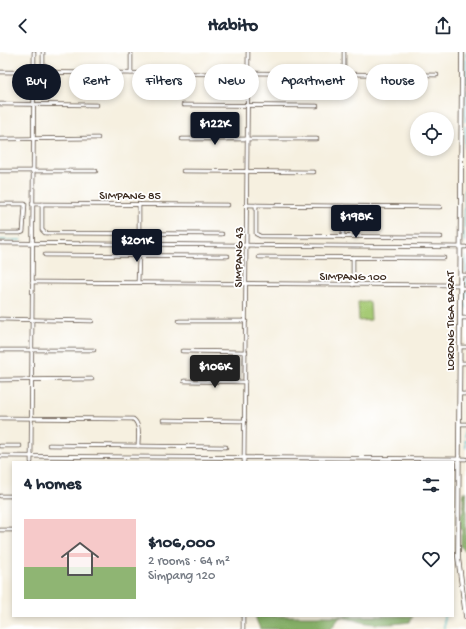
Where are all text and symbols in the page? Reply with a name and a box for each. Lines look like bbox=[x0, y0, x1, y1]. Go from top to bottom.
icon: back bbox=[12, 15, 34, 37]
icon: share bbox=[432, 15, 454, 37]
text: Habito bbox=[208, 16, 258, 37]
chip: Buy bbox=[12, 64, 61, 100]
chip: Rent bbox=[69, 64, 124, 100]
chip: Filters bbox=[132, 64, 196, 100]
chip: New bbox=[204, 64, 259, 100]
chip: Apartment bbox=[267, 64, 358, 100]
chip: House bbox=[366, 64, 428, 100]
pin: $122K bbox=[187, 112, 243, 146]
map controls bbox=[410, 112, 454, 156]
button: locate bbox=[410, 112, 454, 156]
text: $122K bbox=[200, 117, 231, 132]
street label: SIMPANG 85 bbox=[99, 190, 161, 204]
pin: $198K bbox=[328, 205, 384, 239]
text: $198K bbox=[340, 210, 372, 225]
street label: SIMPANG 43 bbox=[232, 227, 248, 287]
pin: $201K bbox=[109, 229, 165, 263]
text: $201K bbox=[121, 234, 153, 249]
street label: LORONG TIGA BARAT bbox=[445, 270, 459, 371]
street label: SIMPANG 100 bbox=[319, 271, 387, 285]
pin: $106K bbox=[187, 355, 243, 389]
text: $106K bbox=[199, 360, 231, 375]
icon: filters bbox=[420, 474, 442, 496]
text: 4 homes bbox=[24, 475, 81, 495]
text: $106,000 bbox=[148, 534, 215, 554]
icon: home bbox=[56, 535, 104, 583]
icon: heart bbox=[420, 548, 442, 570]
text: 2 rooms · 64 m² bbox=[148, 554, 230, 569]
text: Simpang 120 bbox=[148, 569, 215, 584]

